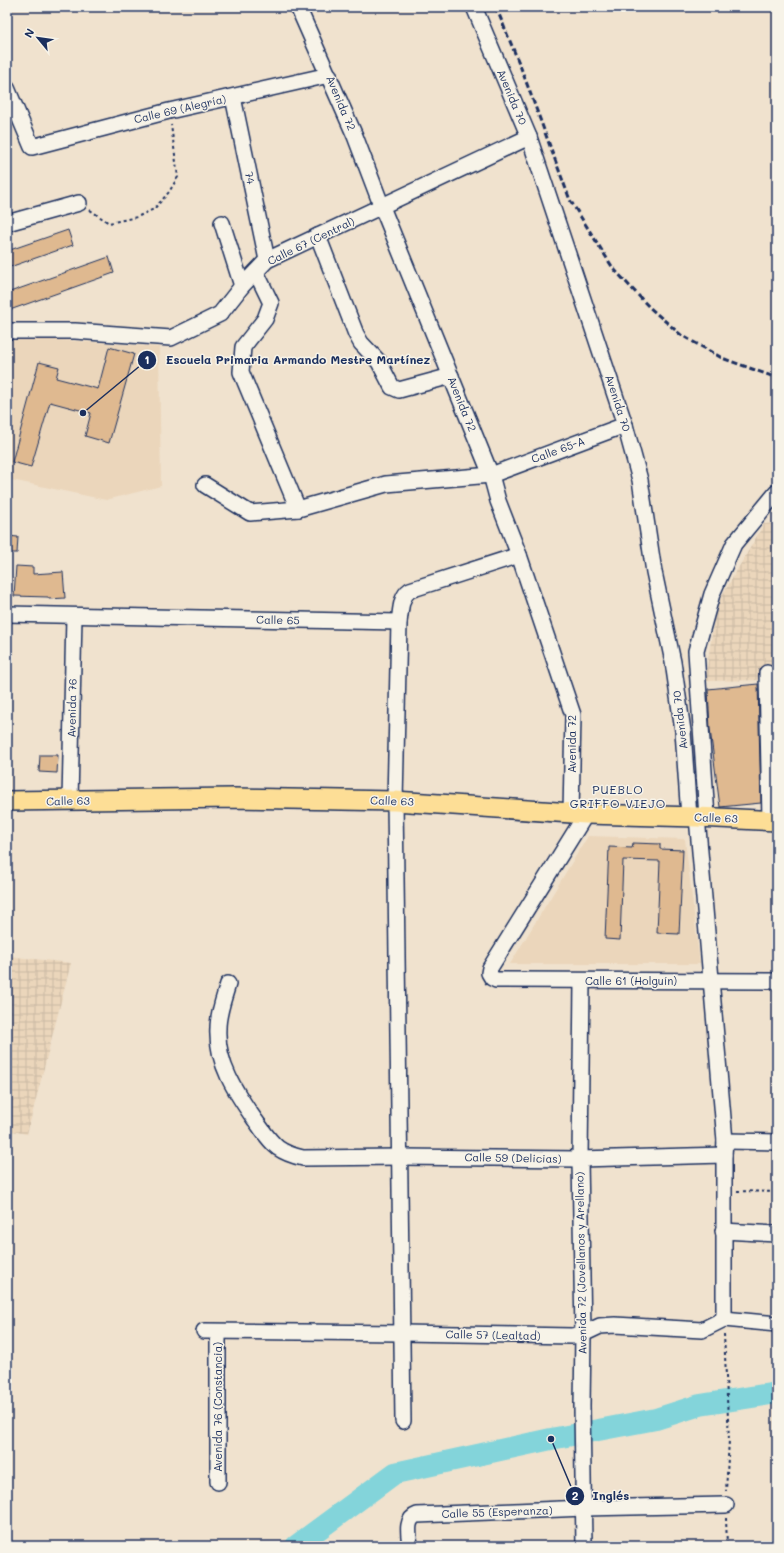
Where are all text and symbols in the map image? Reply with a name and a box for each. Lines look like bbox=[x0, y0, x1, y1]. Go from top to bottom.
north arrow bbox=[18, 18, 58, 58]
text: N bbox=[20, 26, 37, 40]
street label: Avenida 70 bbox=[494, 67, 531, 127]
street label: Avenida 72 bbox=[323, 73, 360, 133]
street label: Calle 69 (Alegría) bbox=[132, 91, 228, 126]
street label: 74 bbox=[242, 170, 259, 186]
street label: Calle 67 (Central) bbox=[265, 213, 357, 268]
callout: Escuela Primaria Armando Mestre Martínez bbox=[137, 348, 438, 372]
text: 1 bbox=[144, 351, 150, 367]
text: Escuela Primaria Armando Mestre Martínez bbox=[166, 351, 430, 367]
street label: Avenida 70 bbox=[602, 373, 635, 433]
street label: Avenida 72 bbox=[445, 374, 480, 434]
street label: Calle 65-A bbox=[529, 433, 587, 466]
street label: Calle 65 bbox=[256, 612, 300, 627]
street label: Avenida 76 bbox=[63, 679, 80, 737]
street label: Avenida 70 bbox=[668, 690, 691, 750]
street label: Avenida 72 bbox=[564, 715, 579, 773]
district label: PUEBLO GRIFFO VIEJO bbox=[570, 781, 666, 811]
street label: Calle 63 bbox=[370, 792, 415, 809]
street label: Calle 63 bbox=[46, 793, 90, 808]
street label: Calle 63 bbox=[694, 809, 739, 826]
street label: Calle 61 (Holguín) bbox=[585, 973, 677, 988]
street label: Calle 59 (Delicias) bbox=[464, 1149, 562, 1166]
street label: Avenida 72 (Jovellanos y Arellano) bbox=[571, 1171, 590, 1354]
street label: Calle 57 (Lealtad) bbox=[445, 1326, 541, 1343]
street label: Avenida 76 (Constancia) bbox=[210, 1342, 225, 1472]
callout: Inglés bbox=[565, 1484, 637, 1508]
text: 2 bbox=[572, 1487, 579, 1503]
text: Inglés bbox=[593, 1487, 629, 1503]
street label: Calle 55 (Esperanza) bbox=[441, 1502, 553, 1521]

